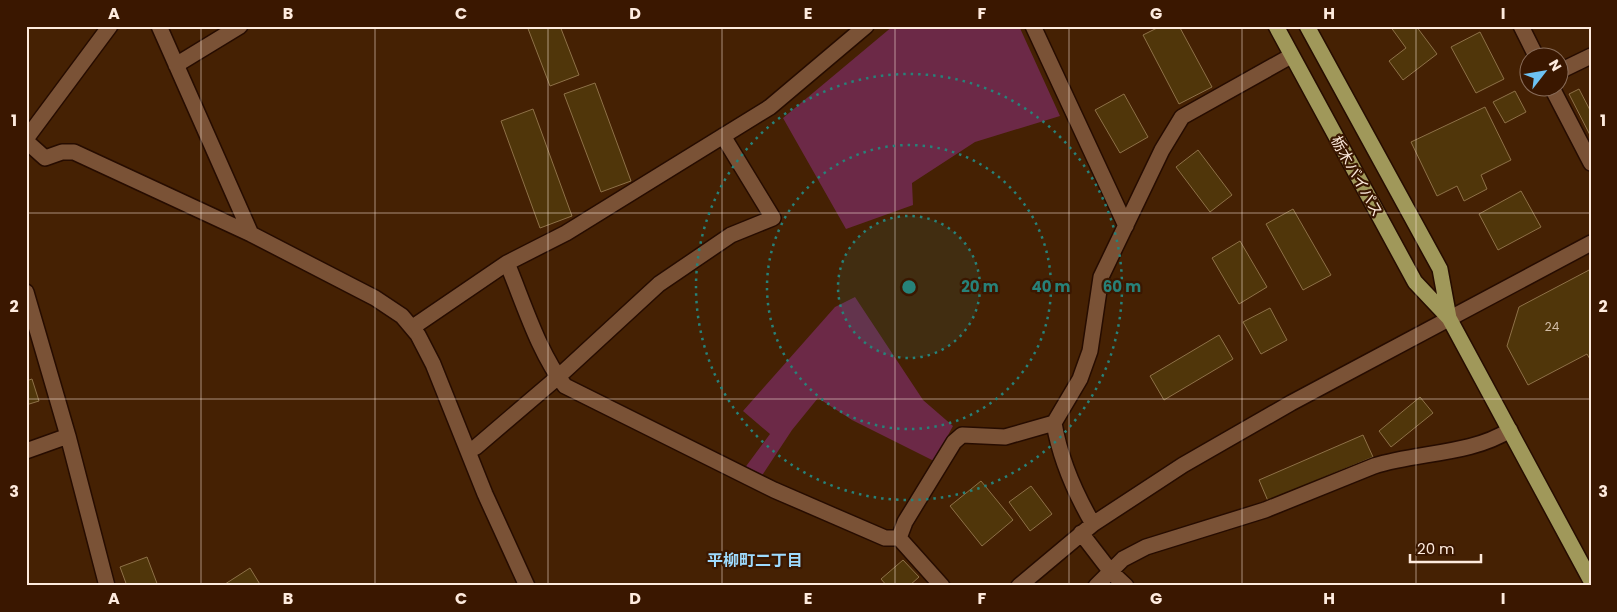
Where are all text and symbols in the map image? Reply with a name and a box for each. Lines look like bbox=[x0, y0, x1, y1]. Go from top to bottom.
text: A bbox=[108, 2, 120, 25]
text: B bbox=[283, 2, 293, 25]
text: C bbox=[455, 2, 467, 25]
text: D bbox=[629, 2, 641, 25]
text: E bbox=[804, 2, 812, 25]
text: F bbox=[978, 2, 987, 25]
text: G bbox=[1150, 2, 1162, 25]
text: H bbox=[1323, 2, 1335, 25]
text: I bbox=[1501, 2, 1505, 25]
north arrow bbox=[1520, 48, 1570, 98]
text: N bbox=[1544, 56, 1566, 75]
text: 1 bbox=[11, 109, 17, 132]
text: 1 bbox=[1600, 109, 1606, 132]
street label: 栃木バイパス bbox=[1326, 132, 1388, 220]
text: 20 m bbox=[961, 276, 999, 297]
text: 40 m bbox=[1031, 276, 1071, 297]
text: 60 m bbox=[1103, 276, 1141, 297]
centre of rings bbox=[900, 278, 918, 296]
text: 2 bbox=[9, 295, 19, 318]
text: 2 bbox=[1598, 295, 1608, 318]
house number: 24 bbox=[1545, 318, 1560, 335]
text: 3 bbox=[9, 480, 19, 503]
text: 3 bbox=[1598, 480, 1608, 503]
scale bar bbox=[1410, 532, 1481, 564]
text: 20 m bbox=[1417, 538, 1455, 559]
district label: 平柳町二丁目 bbox=[707, 549, 803, 572]
text: A bbox=[108, 587, 120, 610]
text: B bbox=[283, 587, 293, 610]
text: C bbox=[455, 587, 467, 610]
text: D bbox=[629, 587, 641, 610]
text: E bbox=[804, 587, 812, 610]
text: F bbox=[978, 587, 987, 610]
text: G bbox=[1150, 587, 1162, 610]
text: H bbox=[1323, 587, 1335, 610]
text: I bbox=[1501, 587, 1505, 610]

